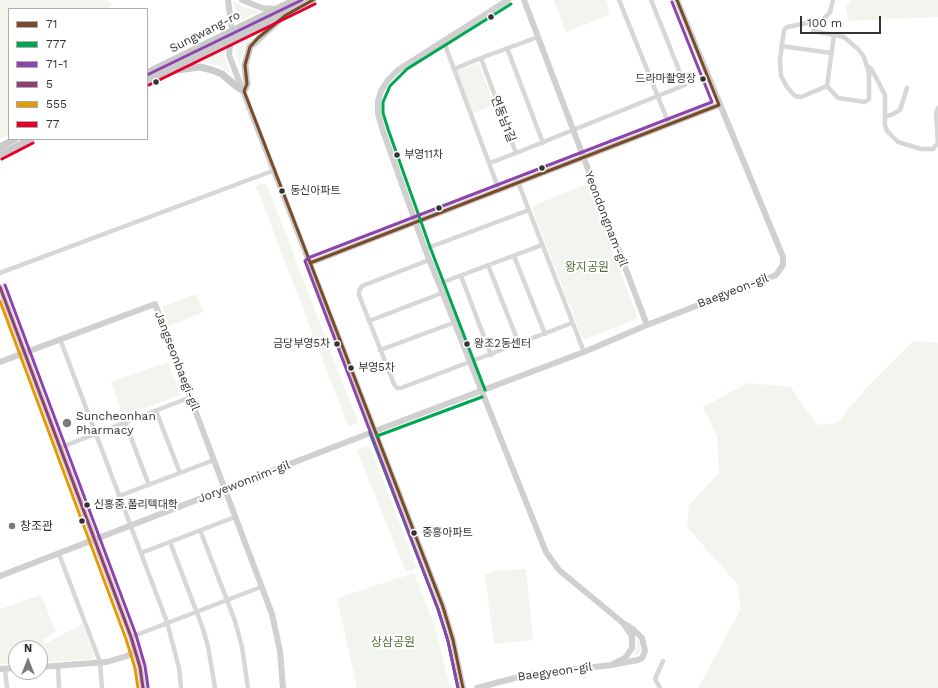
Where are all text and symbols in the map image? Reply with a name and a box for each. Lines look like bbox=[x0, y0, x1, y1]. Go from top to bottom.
legend bbox=[8, 8, 148, 140]
street label: Sungwang-ro bbox=[167, 8, 243, 56]
scale bar bbox=[802, 8, 883, 34]
unlabelled marker bbox=[486, 12, 496, 22]
text: 100 m bbox=[807, 16, 842, 30]
text: 71 bbox=[46, 17, 57, 31]
text: 777 bbox=[46, 37, 66, 51]
text: 71-1 bbox=[46, 57, 68, 71]
place label: 드라마촬영장 bbox=[635, 72, 696, 86]
marker: 드라마촬영장 bbox=[698, 74, 708, 84]
text: 5 bbox=[46, 77, 53, 91]
unlabelled marker bbox=[151, 77, 161, 87]
street label: 연동남1길 bbox=[488, 94, 518, 144]
text: 555 bbox=[46, 97, 67, 111]
text: 77 bbox=[46, 117, 59, 131]
place label: 부영11차 bbox=[404, 148, 443, 162]
marker: 부영11차 bbox=[392, 150, 402, 160]
unlabelled marker bbox=[537, 163, 547, 173]
street label: Yeondongnam-gil bbox=[581, 169, 631, 269]
place label: 동신아파트 bbox=[290, 184, 341, 198]
marker: 동신아파트 bbox=[277, 186, 287, 196]
unlabelled marker bbox=[434, 203, 444, 213]
park label: 왕지공원 bbox=[565, 260, 609, 274]
street label: Baegyeon-gil bbox=[695, 271, 771, 311]
street label: Jangseonbaegi-gil bbox=[151, 309, 203, 413]
place label: 금당부영5차 bbox=[273, 337, 330, 351]
place label: 왕조2동센터 bbox=[474, 337, 531, 351]
marker: 금당부영5차 bbox=[332, 339, 342, 349]
marker: 왕조2동센터 bbox=[462, 339, 472, 349]
place label: 부영5차 bbox=[358, 361, 395, 375]
marker: 부영5차 bbox=[346, 363, 356, 373]
place label: Suncheonhan Pharmacy bbox=[76, 409, 156, 437]
marker: Suncheonhan Pharmacy bbox=[61, 417, 73, 429]
street label: Joryewonnim-gil bbox=[196, 458, 292, 506]
place label: 신흥중.폴리텍대학 bbox=[94, 498, 178, 512]
marker: 신흥중.폴리텍대학 bbox=[82, 500, 92, 510]
unlabelled marker bbox=[77, 516, 87, 526]
place label: 창조관 bbox=[20, 519, 53, 533]
marker: 창조관 bbox=[7, 521, 17, 531]
place label: 중흥아파트 bbox=[422, 526, 473, 540]
marker: 중흥아파트 bbox=[409, 528, 419, 538]
park label: 상삼공원 bbox=[371, 635, 415, 649]
north arrow bbox=[8, 640, 48, 680]
text: N bbox=[24, 642, 32, 655]
street label: Baegyeon-gil bbox=[517, 660, 593, 684]

